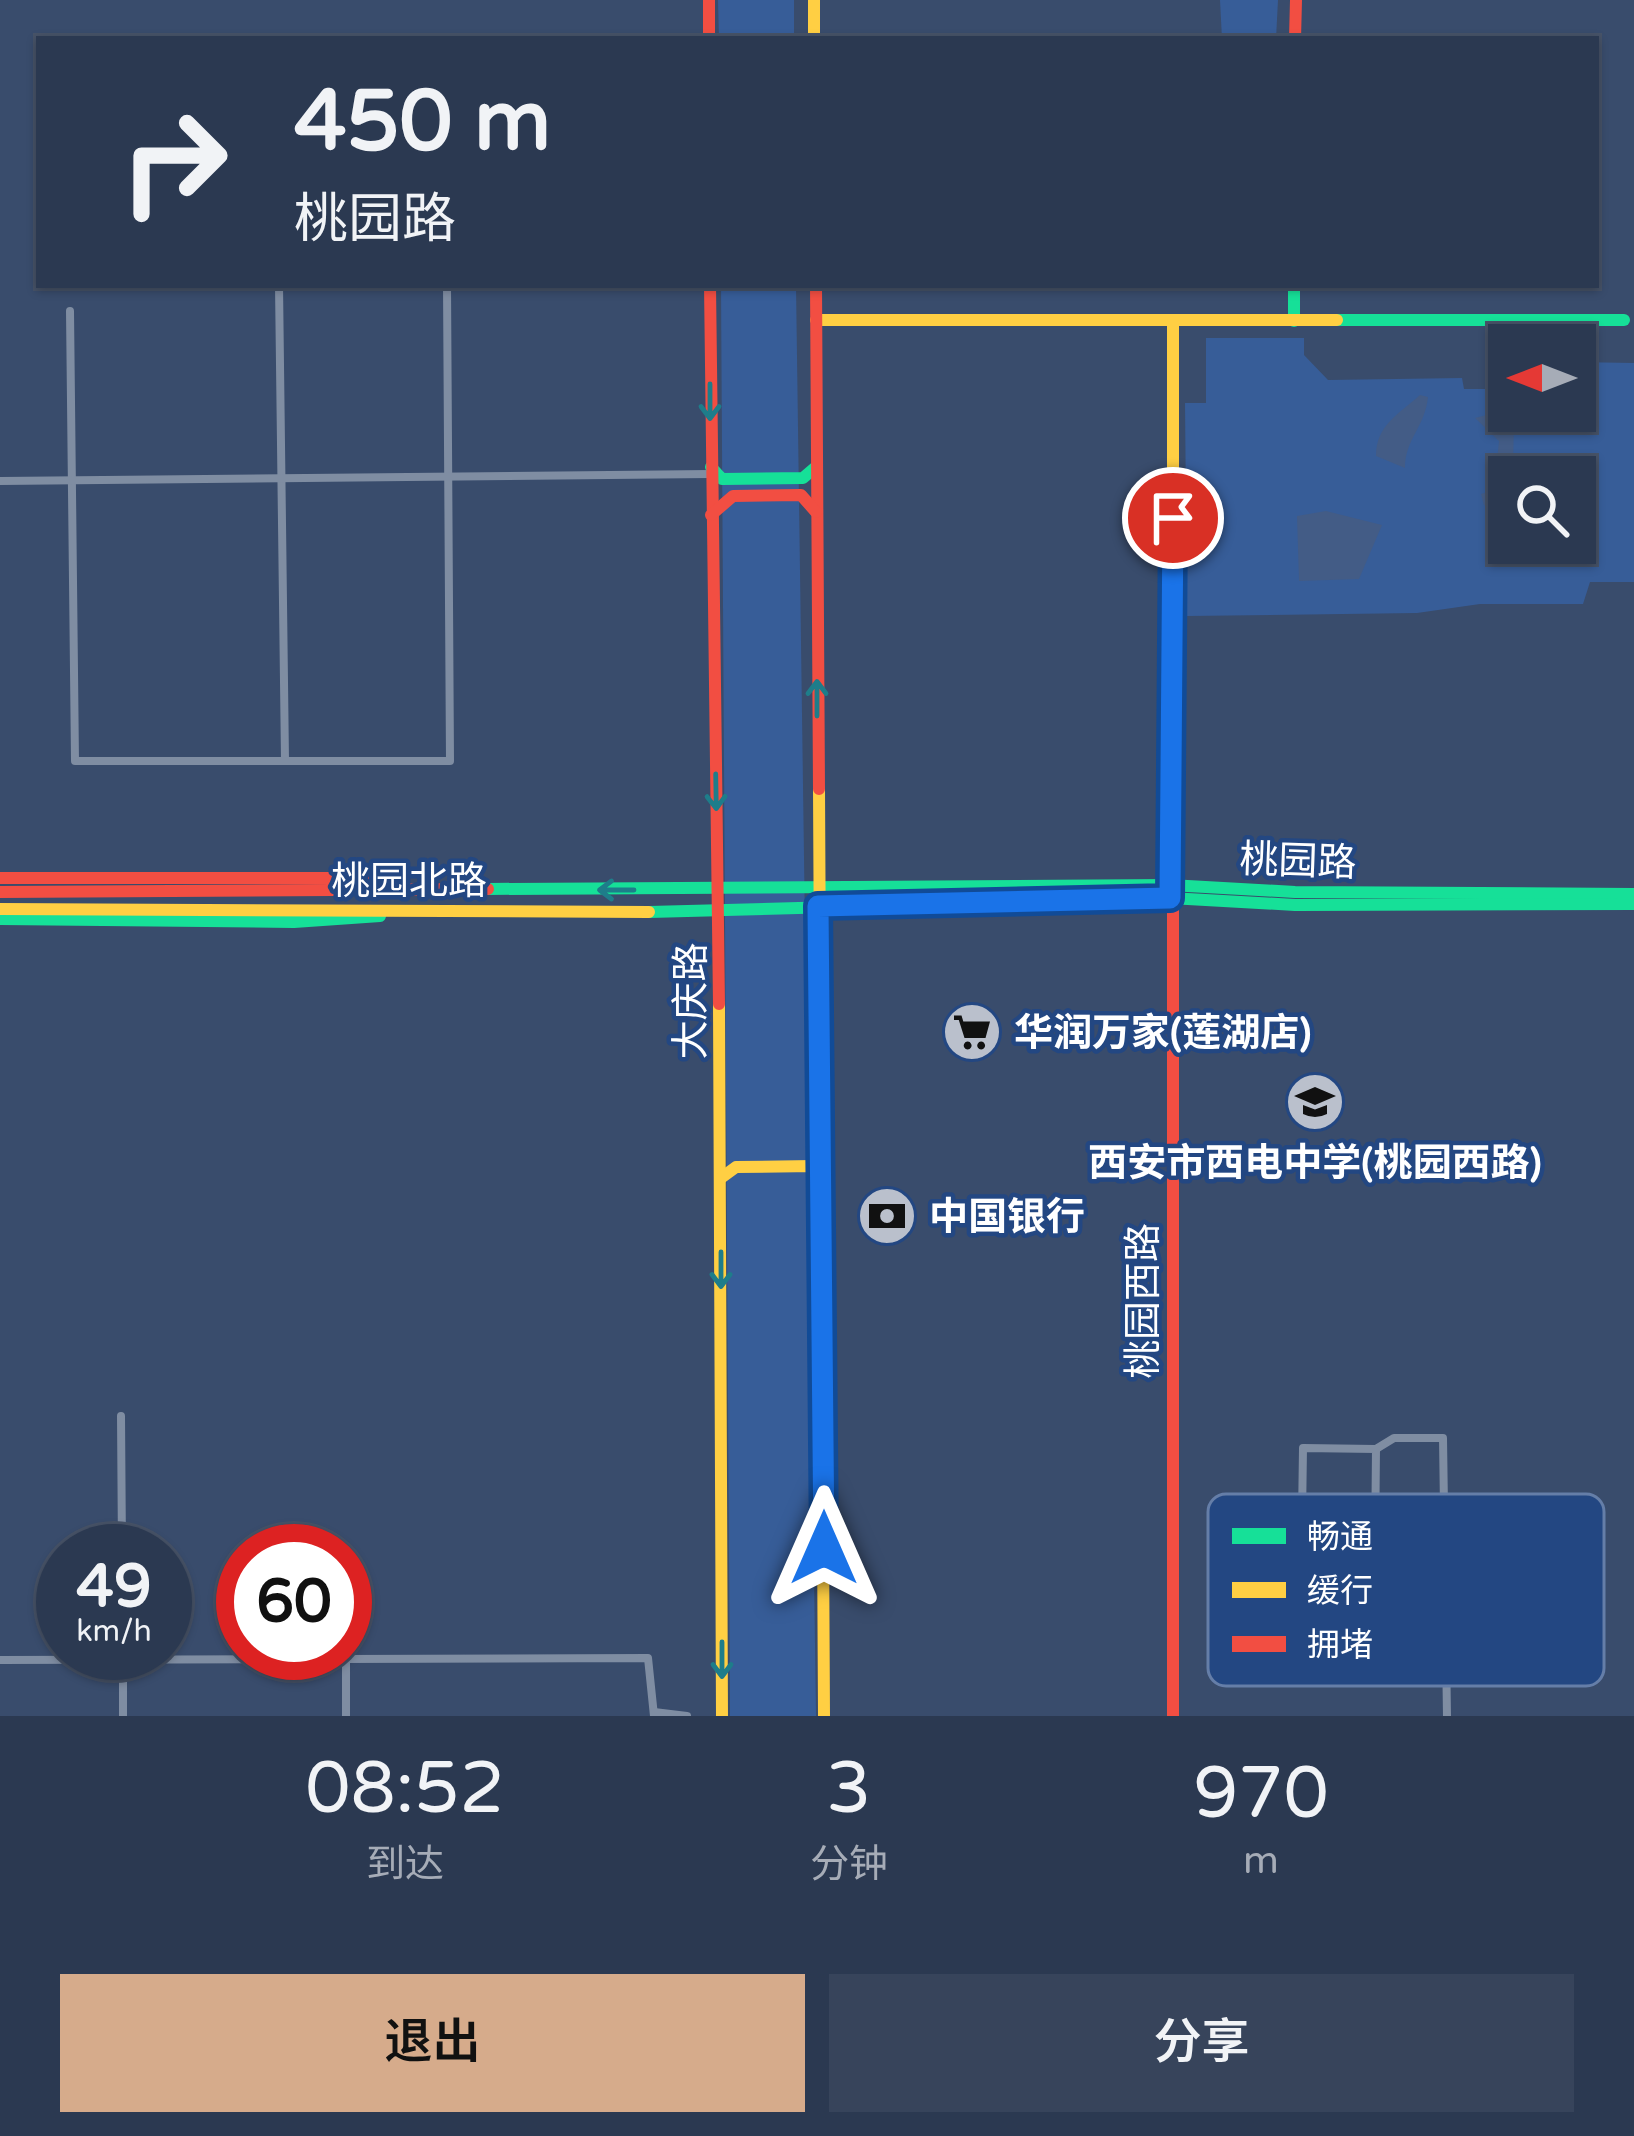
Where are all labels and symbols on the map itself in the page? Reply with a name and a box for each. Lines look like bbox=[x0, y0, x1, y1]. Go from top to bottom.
north arrow bbox=[1488, 324, 1596, 432]
one-way arrow bbox=[699, 382, 721, 421]
pin bbox=[1122, 467, 1224, 569]
one-way arrow bbox=[806, 679, 828, 718]
one-way arrow bbox=[704, 772, 727, 811]
street label: 桃园路 bbox=[1239, 836, 1357, 887]
street label: 桃园北路 bbox=[331, 858, 487, 905]
one-way arrow bbox=[597, 879, 636, 901]
street label: 大庆路 bbox=[668, 942, 715, 1060]
supermarket icon: 华润万家(莲湖店) bbox=[941, 1001, 1003, 1063]
place label: 华润万家(莲湖店) bbox=[1014, 1010, 1311, 1057]
school or university icon: 西安市西电中学(桃园西路) bbox=[1284, 1071, 1346, 1133]
place label: 西安市西电中学(桃园西路) bbox=[1088, 1140, 1542, 1187]
bank icon: 中国银行 bbox=[856, 1185, 918, 1247]
place label: 中国银行 bbox=[929, 1194, 1085, 1241]
street label: 桃园西路 bbox=[1120, 1223, 1167, 1379]
one-way arrow bbox=[710, 1250, 732, 1289]
position arrow bbox=[761, 1485, 887, 1611]
legend bbox=[1208, 1494, 1604, 1686]
text: 畅通 bbox=[1307, 1518, 1373, 1557]
speed limit sign: 60 bbox=[216, 1524, 372, 1680]
text: 缓行 bbox=[1307, 1572, 1373, 1611]
text: 拥堵 bbox=[1307, 1626, 1373, 1665]
one-way arrow bbox=[711, 1640, 733, 1679]

